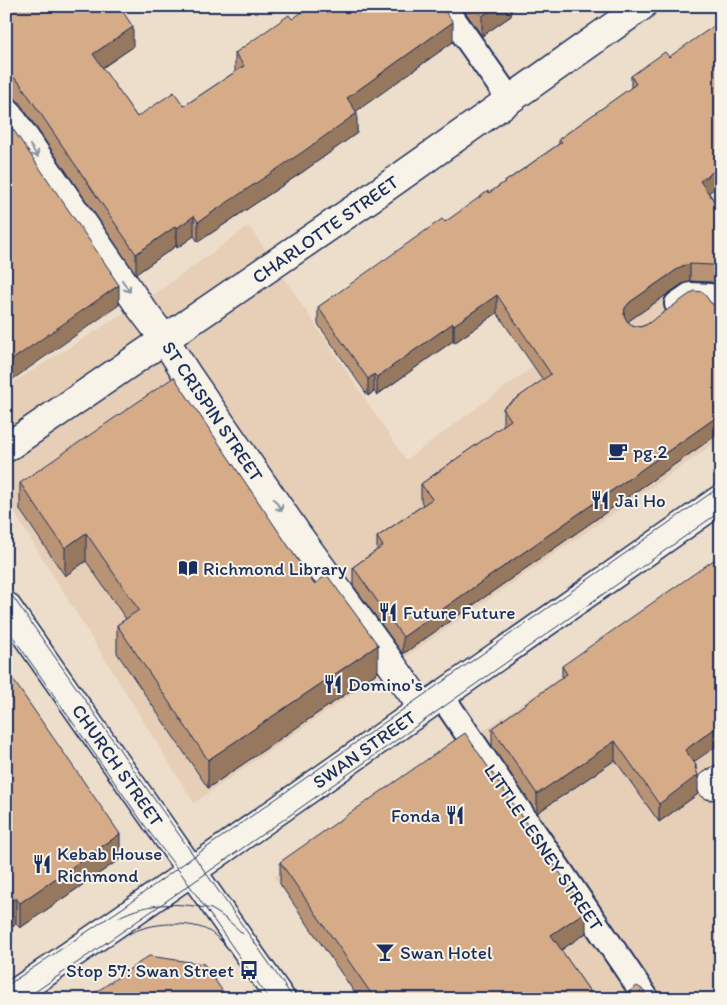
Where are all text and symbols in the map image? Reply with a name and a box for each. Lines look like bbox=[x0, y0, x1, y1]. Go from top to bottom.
one-way arrow bbox=[29, 144, 39, 158]
street label: CHARLOTTE STREET bbox=[248, 170, 403, 289]
one-way arrow bbox=[121, 278, 131, 292]
street label: ST CRISPIN STREET bbox=[157, 337, 268, 486]
cafe icon: pg.2 bbox=[607, 440, 629, 462]
place label: pg.2 bbox=[633, 440, 667, 463]
restaurant icon: Jai Ho bbox=[589, 489, 611, 511]
place label: Jai Ho bbox=[615, 489, 666, 512]
one-way arrow bbox=[273, 498, 283, 512]
library icon: Richmond Library bbox=[177, 557, 199, 579]
place label: Richmond Library bbox=[203, 557, 347, 580]
restaurant icon: Future Future bbox=[377, 601, 399, 623]
place label: Future Future bbox=[403, 601, 516, 624]
restaurant icon: Domino's bbox=[322, 673, 344, 695]
place label: Domino's bbox=[348, 673, 423, 696]
street label: CHURCH STREET bbox=[67, 700, 169, 831]
street label: SWAN STREET bbox=[308, 705, 421, 794]
street label: LITTLE LESNEY STREET bbox=[479, 759, 608, 936]
place label: Fonda bbox=[391, 804, 440, 827]
restaurant icon: Fonda bbox=[444, 804, 466, 826]
place label: Kebab House Richmond bbox=[57, 842, 162, 887]
restaurant icon: Kebab House Richmond bbox=[31, 853, 53, 875]
bar icon: Swan Hotel bbox=[374, 941, 396, 963]
place label: Swan Hotel bbox=[400, 941, 493, 964]
place label: Stop 57: Swan Street bbox=[66, 959, 234, 982]
bus stop icon: Stop 57: Swan Street bbox=[238, 959, 260, 981]

